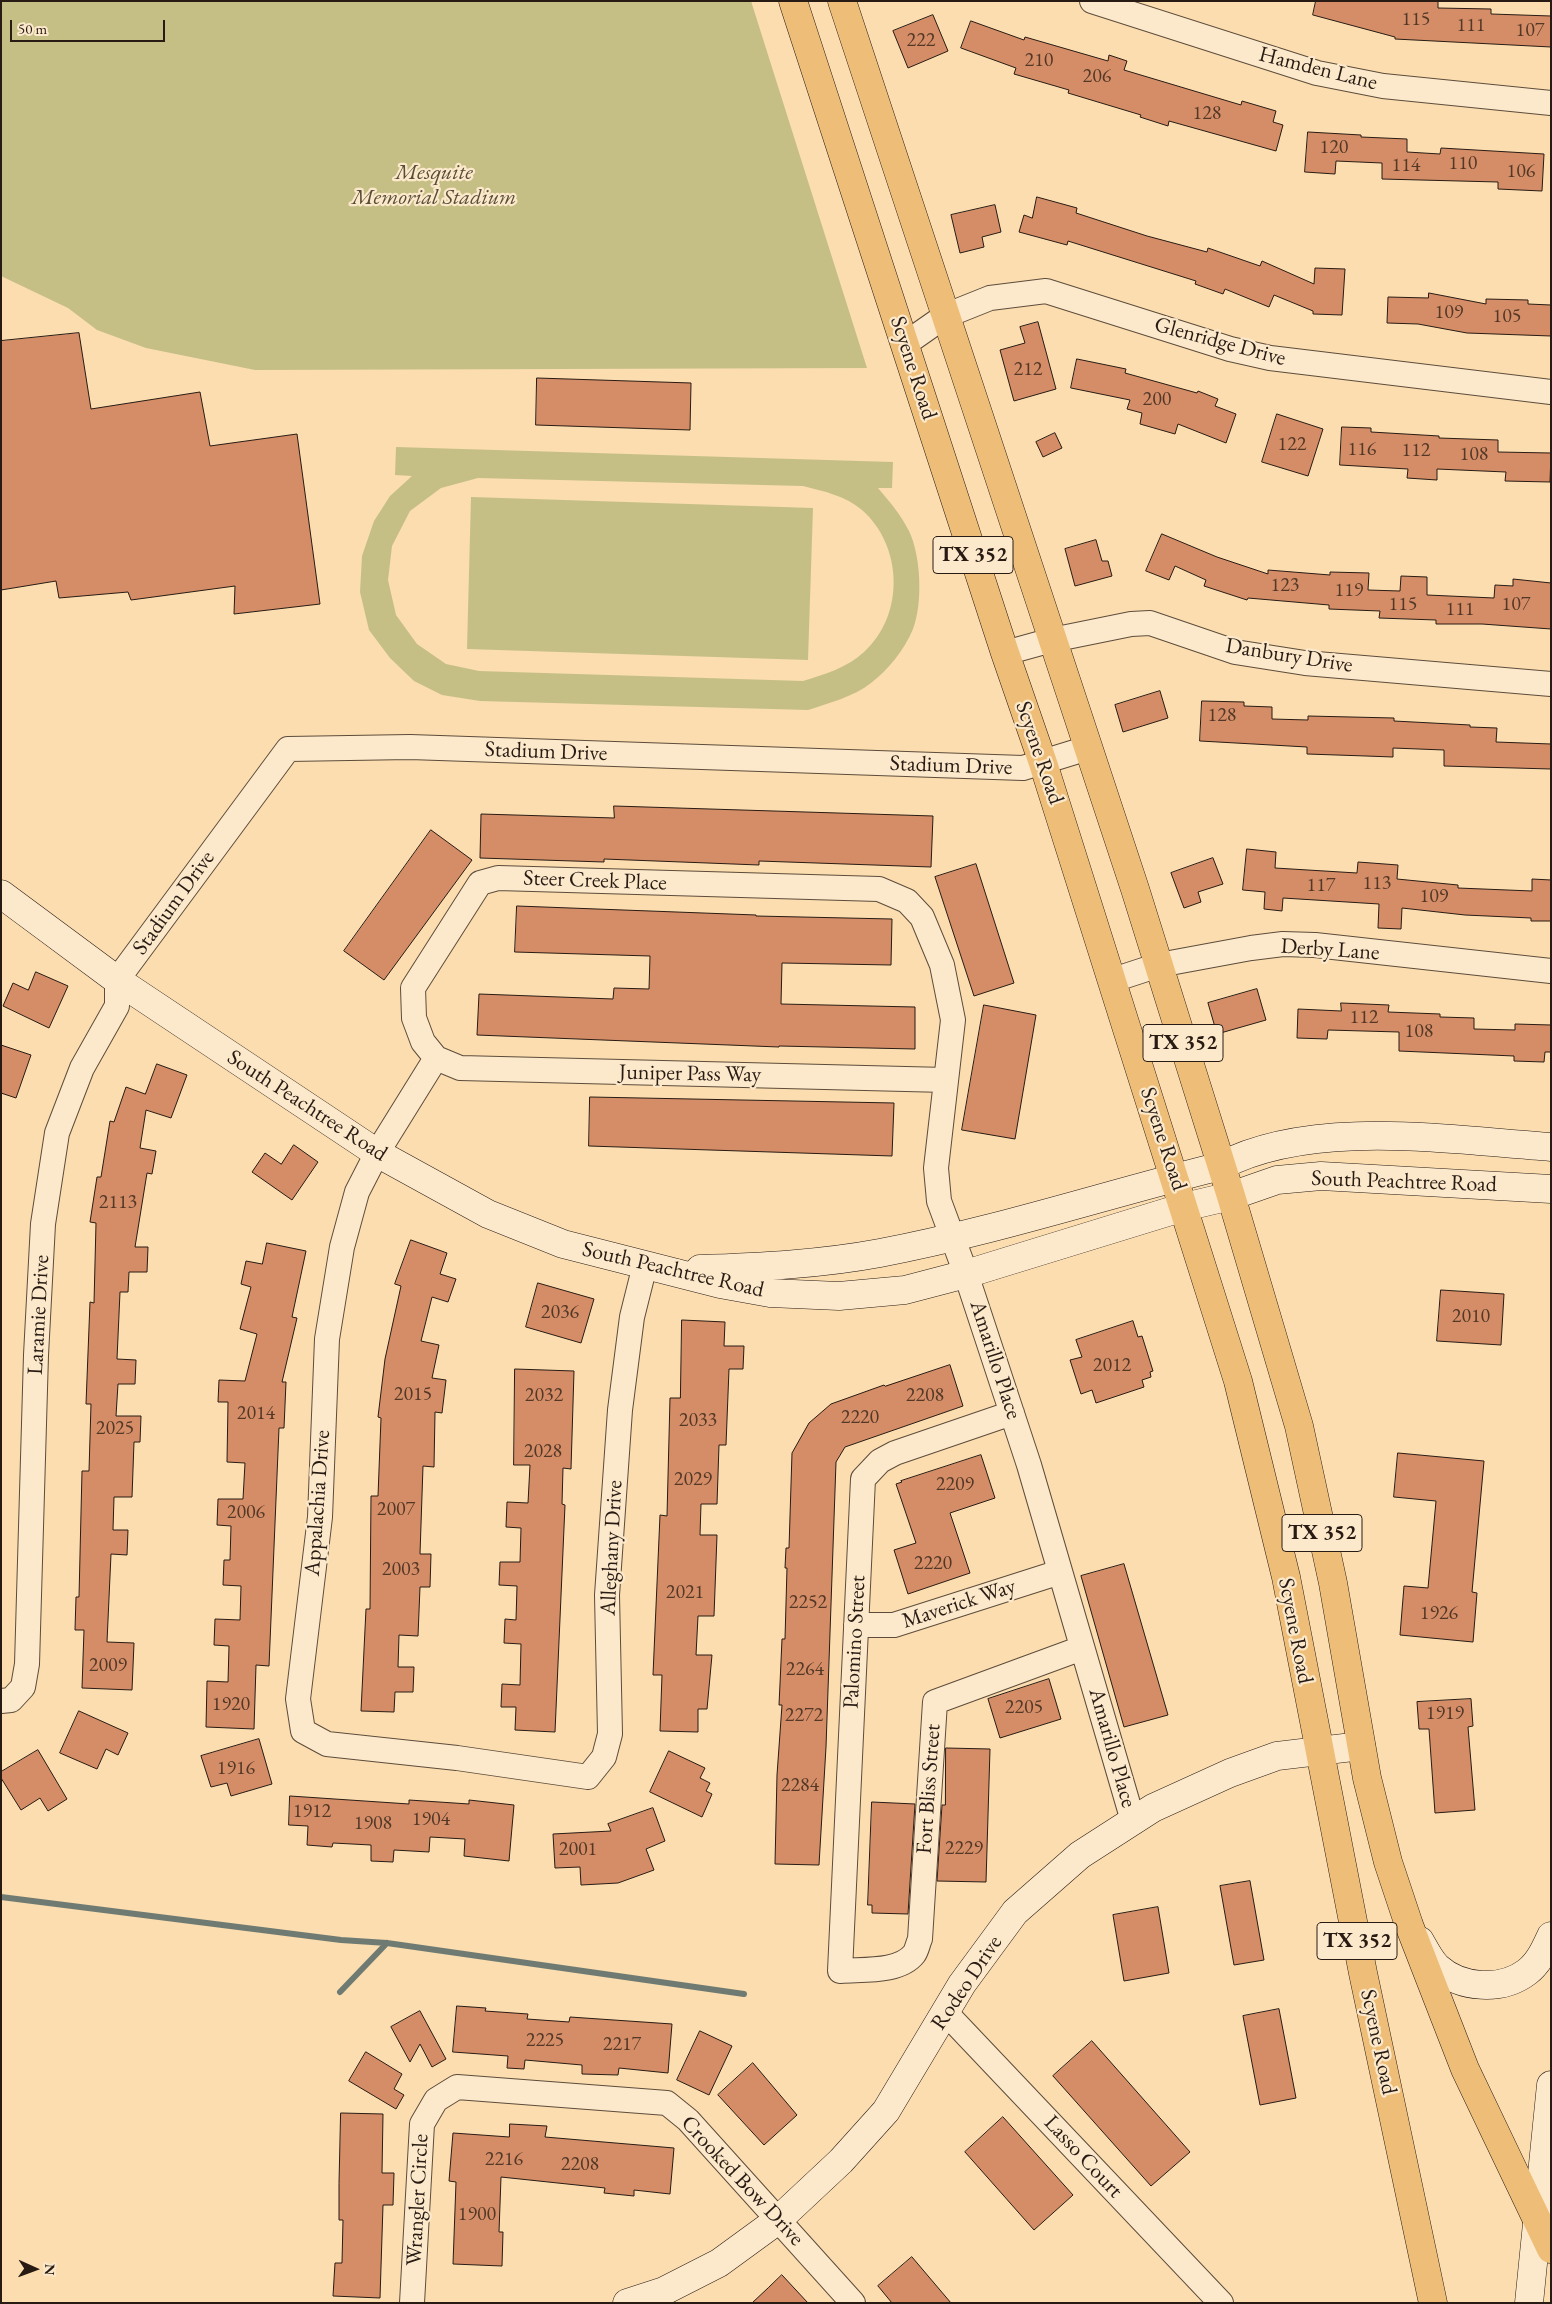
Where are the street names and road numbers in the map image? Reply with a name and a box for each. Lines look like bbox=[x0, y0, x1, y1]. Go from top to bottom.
street label: Hamden Lane bbox=[1256, 42, 1380, 96]
street label: Glenridge Drive bbox=[1151, 312, 1289, 372]
street label: Scyene Road bbox=[884, 313, 942, 423]
road number: TX 352 bbox=[933, 536, 1013, 574]
street label: Danbury Drive bbox=[1224, 633, 1354, 679]
street label: Scyene Road bbox=[1009, 698, 1069, 808]
street label: Stadium Drive bbox=[484, 737, 608, 767]
street label: Stadium Drive bbox=[889, 751, 1013, 781]
street label: Stadium Drive bbox=[127, 846, 221, 960]
street label: Steer Creek Place bbox=[523, 865, 667, 897]
street label: Derby Lane bbox=[1280, 933, 1380, 967]
road number: TX 352 bbox=[1143, 1024, 1223, 1062]
street label: South Peachtree Road bbox=[222, 1044, 392, 1168]
street label: Juniper Pass Way bbox=[619, 1060, 761, 1088]
street label: Scyene Road bbox=[1134, 1084, 1192, 1194]
street label: South Peachtree Road bbox=[1311, 1166, 1497, 1198]
street label: South Peachtree Road bbox=[580, 1236, 766, 1304]
street label: Laramie Drive bbox=[23, 1254, 55, 1376]
street label: Amarillo Place bbox=[963, 1297, 1027, 1423]
street label: Appalachia Drive bbox=[300, 1429, 336, 1577]
street label: Alleghany Drive bbox=[595, 1479, 629, 1617]
road number: TX 352 bbox=[1282, 1515, 1362, 1552]
street label: Maverick Way bbox=[899, 1573, 1019, 1635]
street label: Palomino Street bbox=[838, 1575, 872, 1709]
street label: Scyene Road bbox=[1272, 1576, 1318, 1686]
street label: Amarillo Place bbox=[1082, 1685, 1142, 1811]
street label: Fort Bliss Street bbox=[911, 1723, 947, 1855]
road number: TX 352 bbox=[1317, 1922, 1397, 1960]
street label: Rodeo Drive bbox=[926, 1931, 1008, 2035]
street label: Scyene Road bbox=[1354, 1987, 1402, 2097]
street label: Crooked Bow Drive bbox=[675, 2110, 809, 2252]
street label: Lasso Court bbox=[1038, 2110, 1128, 2204]
street label: Wrangler Circle bbox=[401, 2133, 435, 2267]

